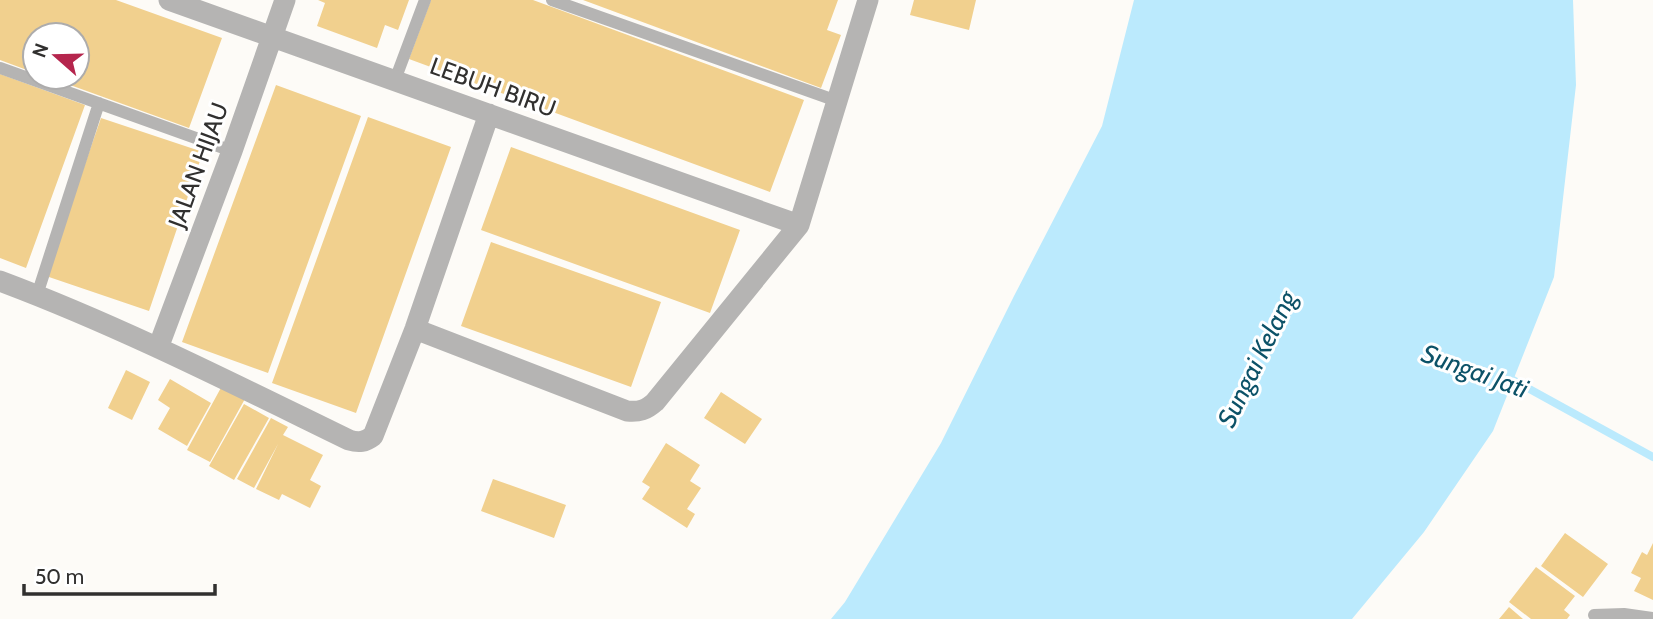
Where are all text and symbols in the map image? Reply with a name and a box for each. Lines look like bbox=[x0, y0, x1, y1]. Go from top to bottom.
north arrow bbox=[21, 21, 91, 91]
text: N bbox=[27, 40, 54, 61]
street label: LEBUH BIRU bbox=[426, 51, 560, 123]
street label: JALAN HIJAU bbox=[162, 98, 234, 232]
water label: Sungai Kelang bbox=[1210, 285, 1304, 432]
water label: Sungai Jati bbox=[1417, 337, 1533, 405]
scale bar bbox=[24, 552, 215, 596]
text: 50 m bbox=[35, 564, 84, 589]

